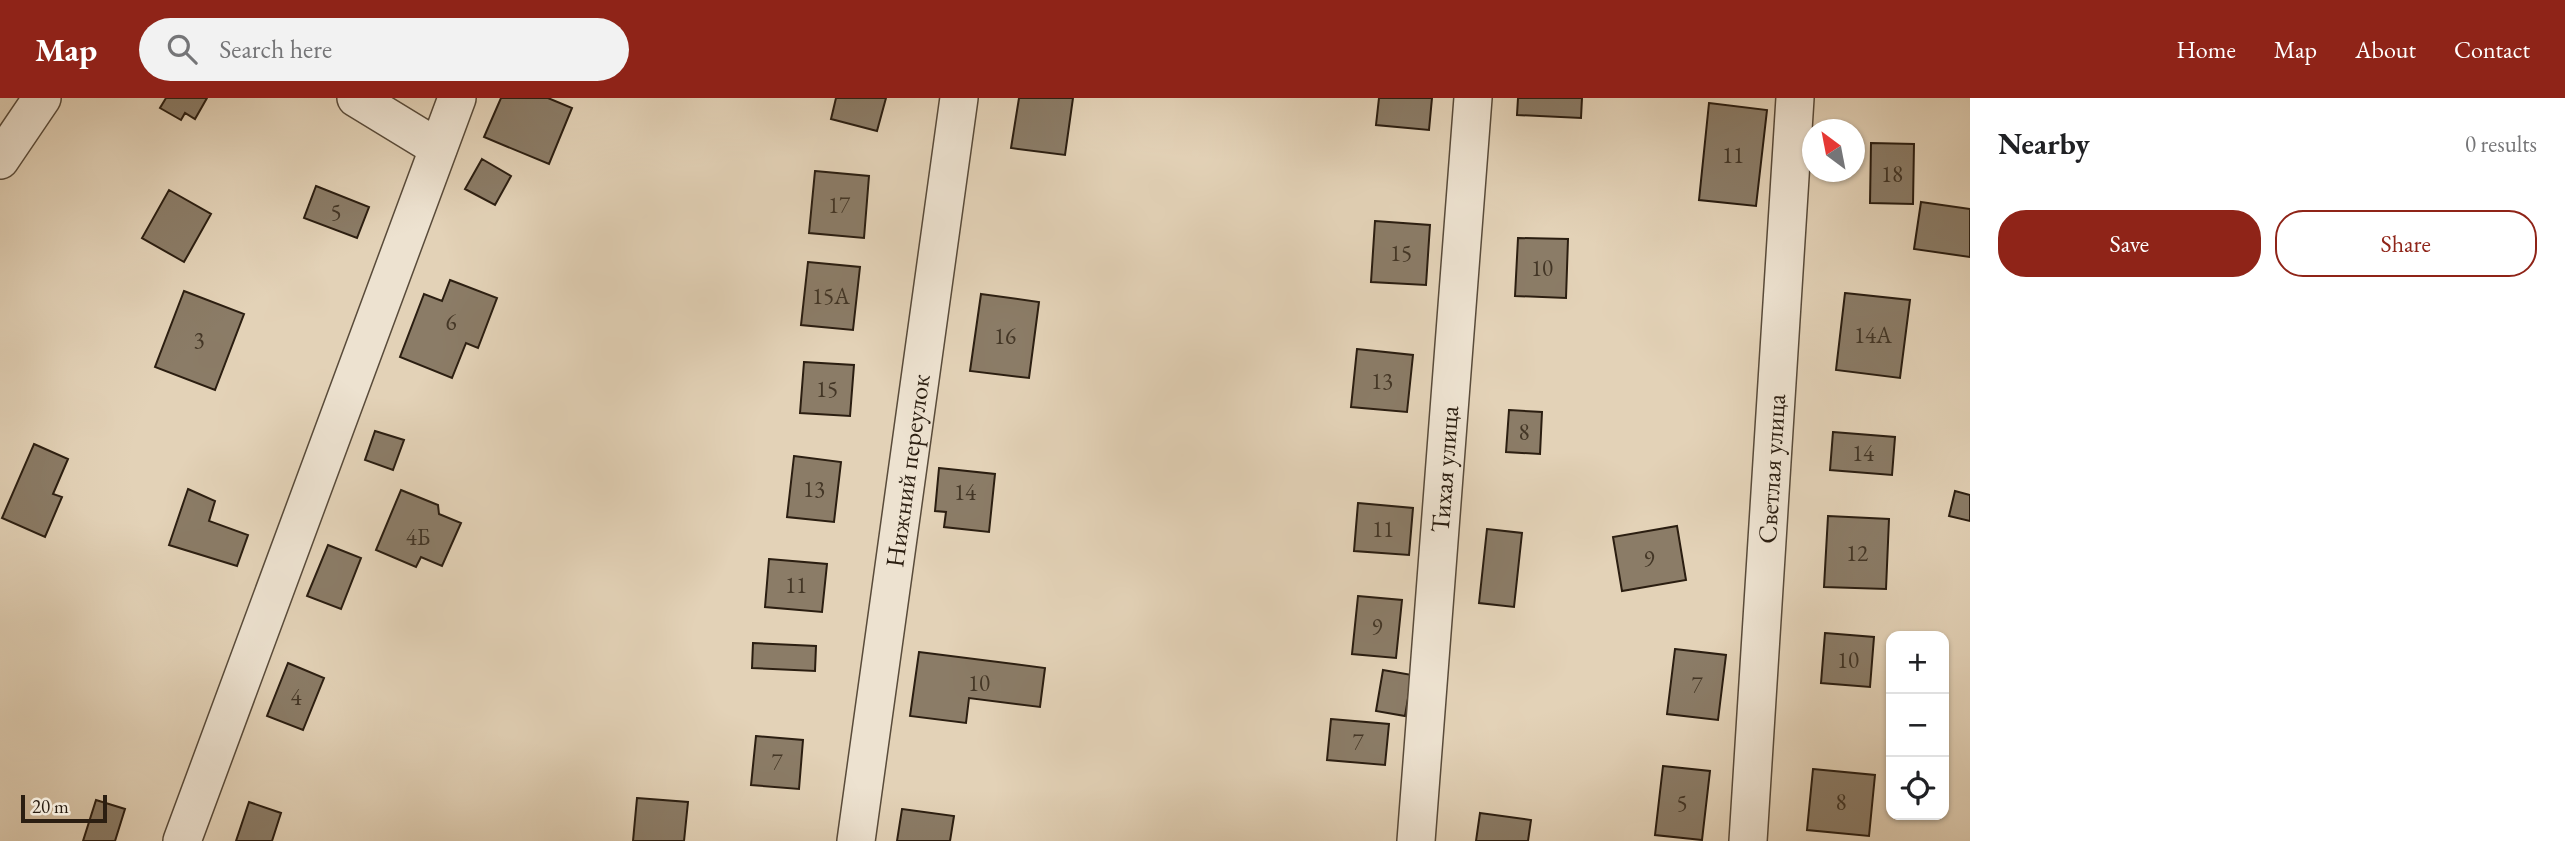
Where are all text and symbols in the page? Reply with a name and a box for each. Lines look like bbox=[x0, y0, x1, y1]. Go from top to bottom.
search box bbox=[139, 18, 629, 81]
text: Map bbox=[35, 28, 97, 71]
icon: search bbox=[163, 30, 201, 68]
text: Search here bbox=[219, 32, 332, 66]
text: Home bbox=[2176, 34, 2236, 65]
text: Map bbox=[2274, 34, 2317, 65]
text: About bbox=[2355, 34, 2416, 65]
text: Contact bbox=[2454, 34, 2530, 65]
north arrow bbox=[1802, 119, 1865, 182]
text: Nearby bbox=[1998, 124, 2090, 163]
text: 0 results bbox=[2465, 129, 2537, 159]
house number: 11 bbox=[1722, 140, 1744, 170]
house number: 18 bbox=[1881, 159, 1903, 189]
house number: 17 bbox=[828, 190, 851, 220]
house number: 5 bbox=[330, 197, 342, 227]
button: Save bbox=[1998, 210, 2261, 277]
button: Share bbox=[2275, 210, 2537, 277]
house number: 15 bbox=[1390, 238, 1412, 268]
house number: 10 bbox=[1531, 253, 1553, 283]
house number: 15А bbox=[812, 281, 851, 311]
house number: 6 bbox=[445, 307, 457, 337]
house number: 14А bbox=[1854, 320, 1893, 350]
house number: 16 bbox=[994, 321, 1016, 351]
house number: 3 bbox=[193, 325, 205, 355]
house number: 13 bbox=[1371, 366, 1393, 396]
street label: Нижний переулок bbox=[877, 371, 938, 569]
house number: 15 bbox=[816, 374, 838, 404]
street label: Светлая улица bbox=[1750, 392, 1793, 545]
street label: Тихая улица bbox=[1423, 404, 1466, 534]
house number: 8 bbox=[1518, 417, 1530, 447]
house number: 14 bbox=[1852, 438, 1875, 468]
house number: 13 bbox=[803, 474, 825, 504]
house number: 14 bbox=[954, 477, 977, 507]
house number: 11 bbox=[1372, 514, 1394, 544]
house number: 4Б bbox=[406, 522, 430, 552]
house number: 12 bbox=[1846, 538, 1868, 568]
house number: 9 bbox=[1643, 544, 1655, 574]
house number: 11 bbox=[785, 570, 807, 600]
house number: 9 bbox=[1371, 612, 1383, 642]
map controls bbox=[1886, 631, 1949, 820]
button: + bbox=[1886, 631, 1949, 694]
house number: 10 bbox=[1837, 645, 1859, 675]
house number: 10 bbox=[968, 668, 990, 698]
house number: 7 bbox=[1691, 670, 1703, 700]
house number: 4 bbox=[290, 682, 302, 712]
button: − bbox=[1886, 694, 1949, 757]
house number: 7 bbox=[1352, 727, 1364, 757]
house number: 7 bbox=[771, 747, 783, 777]
button: locate bbox=[1886, 757, 1949, 820]
house number: 8 bbox=[1835, 787, 1847, 817]
house number: 5 bbox=[1676, 788, 1688, 818]
scale bar bbox=[21, 792, 107, 824]
text: 20 m bbox=[32, 794, 69, 819]

